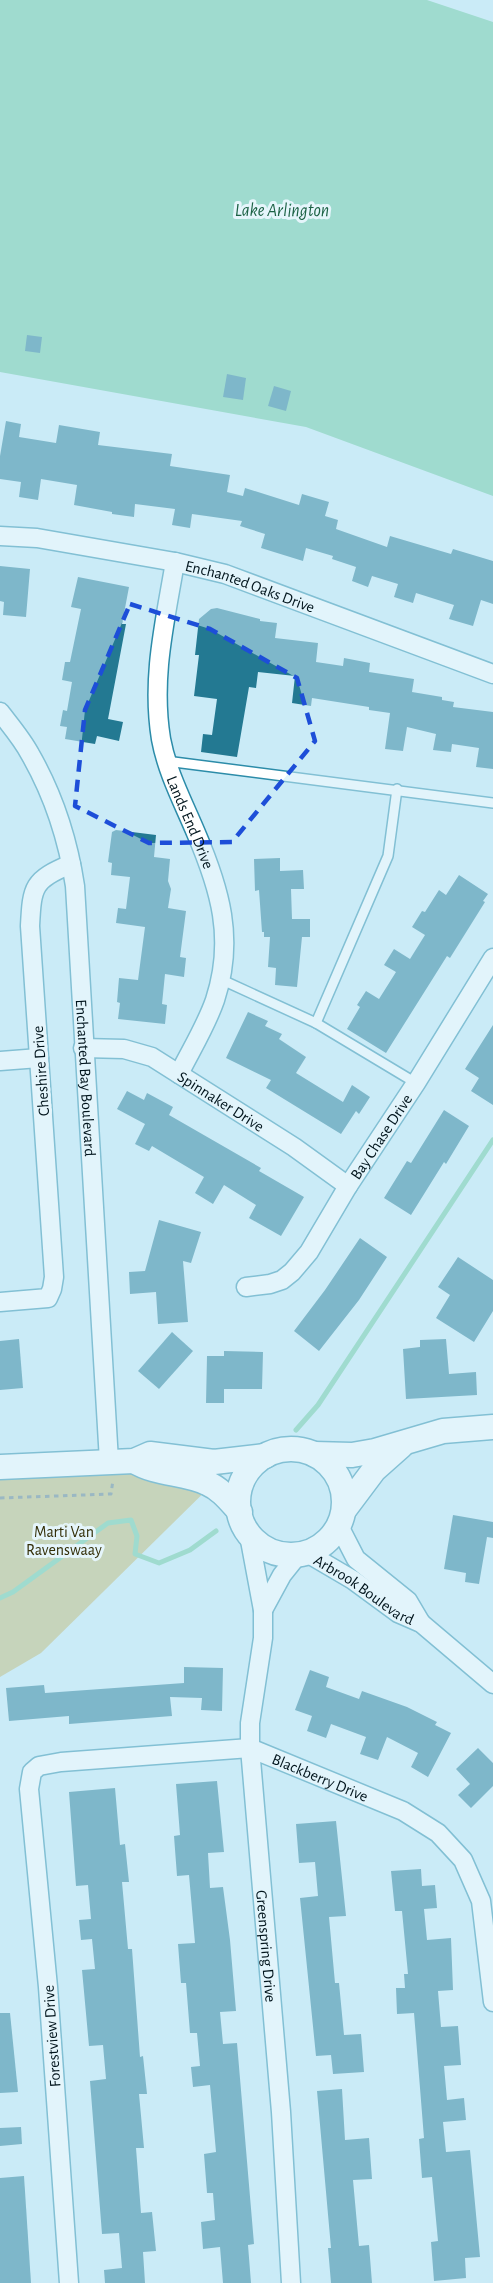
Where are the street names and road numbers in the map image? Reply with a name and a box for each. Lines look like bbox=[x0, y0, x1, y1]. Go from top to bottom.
street label: Enchanted Oaks Drive bbox=[184, 558, 317, 616]
street label: Lands End Drive bbox=[163, 774, 216, 871]
street label: Enchanted Bay Boulevard bbox=[73, 999, 98, 1157]
street label: Cheshire Drive bbox=[30, 1025, 52, 1117]
street label: Spinnaker Drive bbox=[175, 1068, 267, 1135]
street label: Bay Chase Drive bbox=[348, 1091, 415, 1182]
street label: Arbrook Boulevard bbox=[311, 1552, 416, 1628]
street label: Blackberry Drive bbox=[270, 1751, 370, 1805]
street label: Greenspring Drive bbox=[253, 1889, 279, 2003]
street label: Forestview Drive bbox=[40, 1984, 64, 2088]

